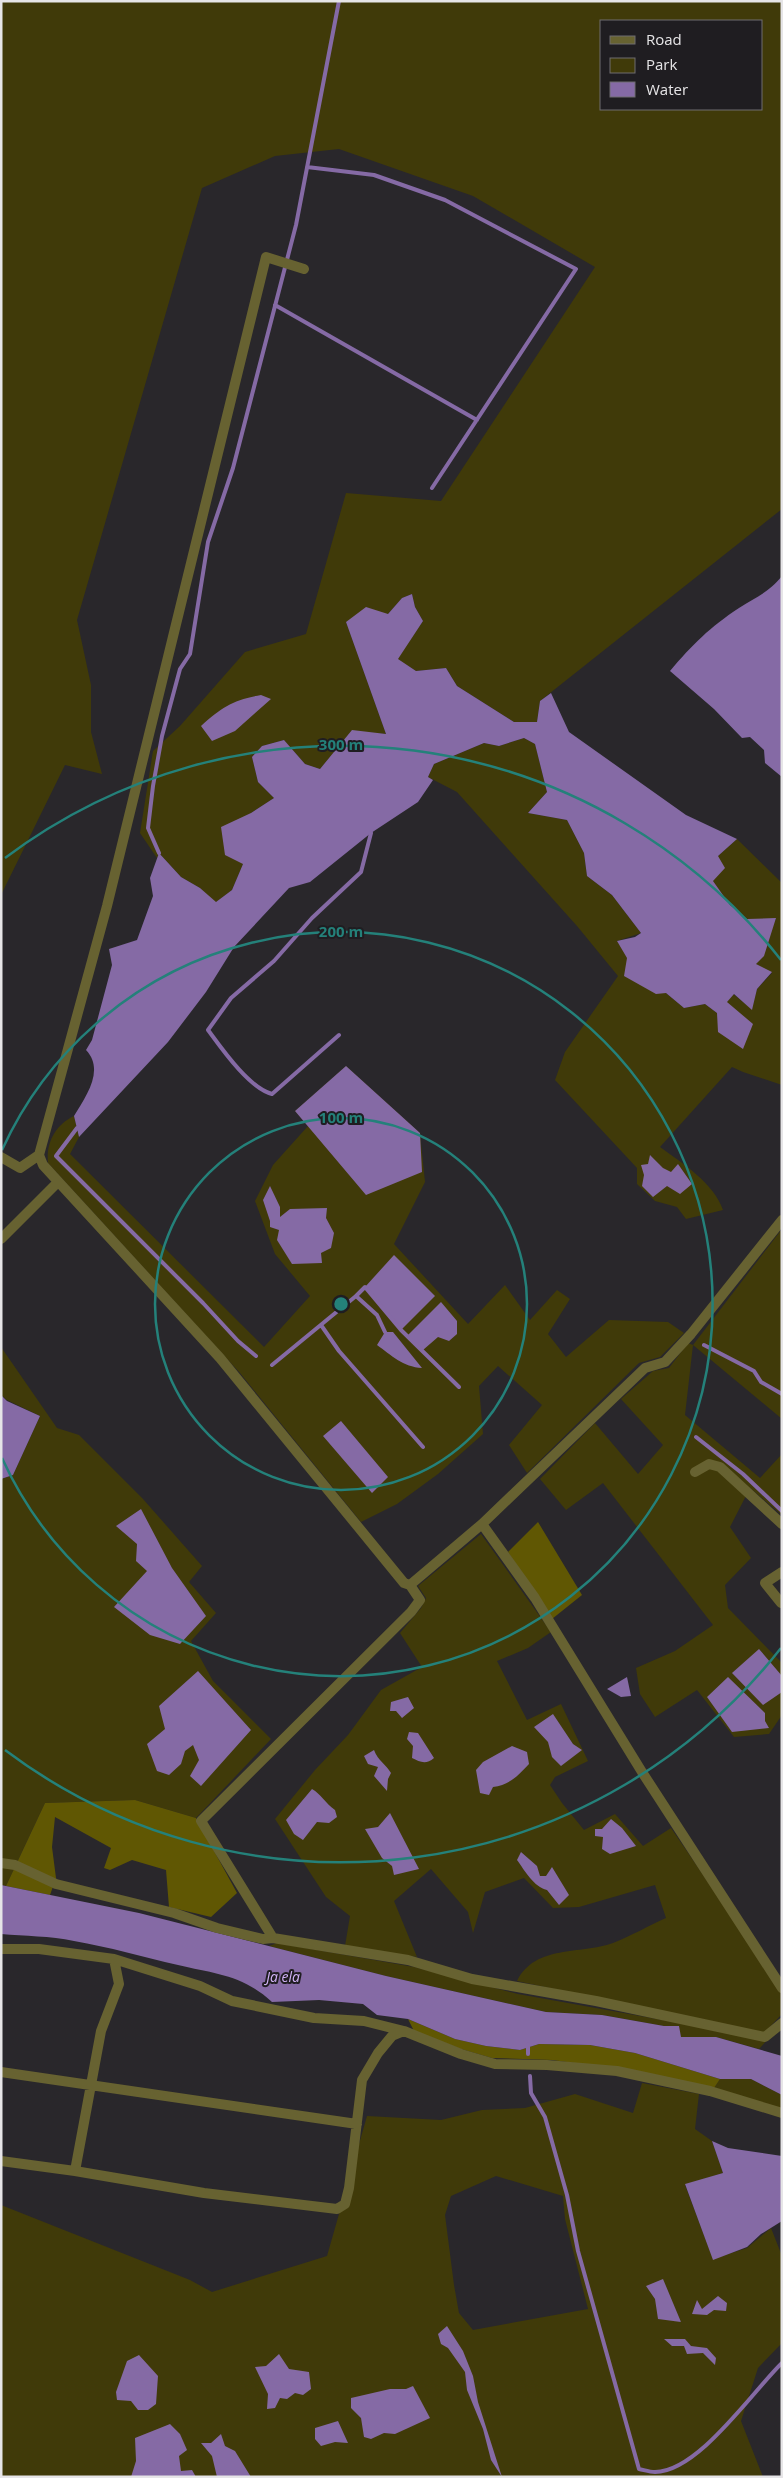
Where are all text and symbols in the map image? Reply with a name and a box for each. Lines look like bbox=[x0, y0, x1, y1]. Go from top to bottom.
legend bbox=[600, 20, 763, 110]
text: Road bbox=[646, 29, 682, 49]
text: Park bbox=[646, 54, 677, 74]
text: Water bbox=[646, 79, 688, 99]
text: 300 m bbox=[319, 734, 363, 754]
text: 200 m bbox=[319, 921, 363, 941]
text: 100 m bbox=[319, 1107, 363, 1127]
centre of rings bbox=[332, 1295, 350, 1313]
water label: Ja ela bbox=[263, 1967, 300, 1986]

